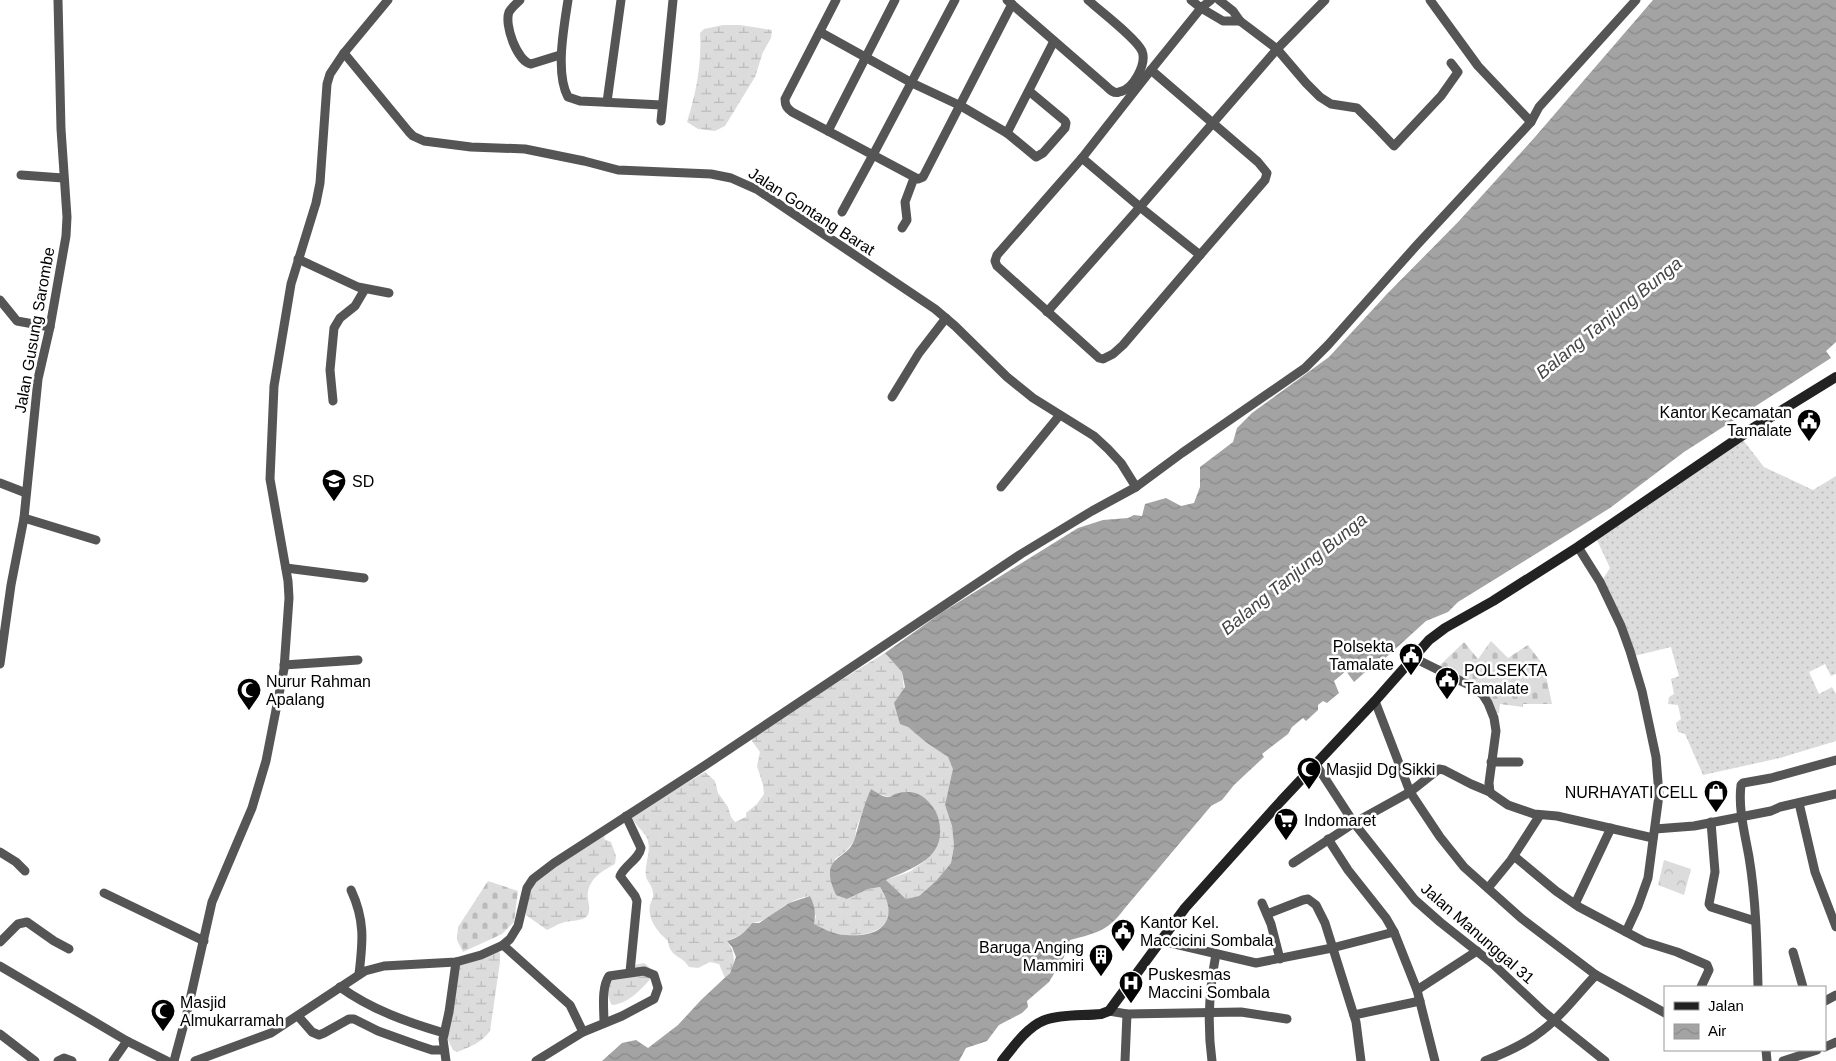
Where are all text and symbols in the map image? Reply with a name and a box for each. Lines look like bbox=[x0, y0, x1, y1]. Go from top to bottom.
street label: Jalan Gontang Barat bbox=[746, 164, 878, 259]
street label: Jalan Gusung Sarombe bbox=[12, 246, 57, 414]
water label: Balang Tanjung Bunga bbox=[1532, 253, 1686, 383]
place label: Kantor Kecamatan Tamalate bbox=[1659, 404, 1792, 439]
public building icon: Kantor Kecamatan Tamalate bbox=[1796, 408, 1822, 442]
school or university icon: SD bbox=[321, 468, 347, 502]
place label: SD bbox=[352, 473, 374, 490]
water label: Balang Tanjung Bunga bbox=[1217, 509, 1371, 639]
place label: Polsekta Tamalate bbox=[1329, 638, 1394, 673]
public building icon: Polsekta Tamalate bbox=[1398, 642, 1424, 676]
place label: POLSEKTA Tamalate bbox=[1464, 662, 1548, 697]
public building icon: POLSEKTA Tamalate bbox=[1434, 666, 1460, 700]
place label: Nurur Rahman Apalang bbox=[266, 673, 371, 708]
mosque icon: Nurur Rahman Apalang bbox=[236, 677, 262, 711]
mosque icon: Masjid Dg Sikki bbox=[1296, 756, 1322, 790]
place label: Masjid Dg Sikki bbox=[1326, 761, 1435, 778]
shop icon: NURHAYATI CELL bbox=[1703, 779, 1729, 813]
place label: NURHAYATI CELL bbox=[1565, 784, 1698, 801]
supermarket icon: Indomaret bbox=[1273, 807, 1299, 841]
place label: Indomaret bbox=[1304, 812, 1377, 829]
street label: Jalan Manunggal 31 bbox=[1418, 880, 1538, 987]
place label: Kantor Kel. Maccicini Sombala bbox=[1140, 914, 1273, 949]
public building icon: Kantor Kel. Maccicini Sombala bbox=[1110, 918, 1136, 952]
place label: Baruga Anging Mammiri bbox=[979, 939, 1084, 974]
building icon: Baruga Anging Mammiri bbox=[1088, 943, 1114, 977]
place label: Puskesmas Maccini Sombala bbox=[1148, 966, 1270, 1001]
hospital icon: Puskesmas Maccini Sombala bbox=[1118, 970, 1144, 1004]
legend bbox=[1664, 986, 1826, 1051]
place label: Masjid Almukarramah bbox=[180, 994, 284, 1029]
text: Jalan bbox=[1708, 997, 1744, 1014]
mosque icon: Masjid Almukarramah bbox=[150, 998, 176, 1032]
text: Air bbox=[1708, 1022, 1726, 1039]

